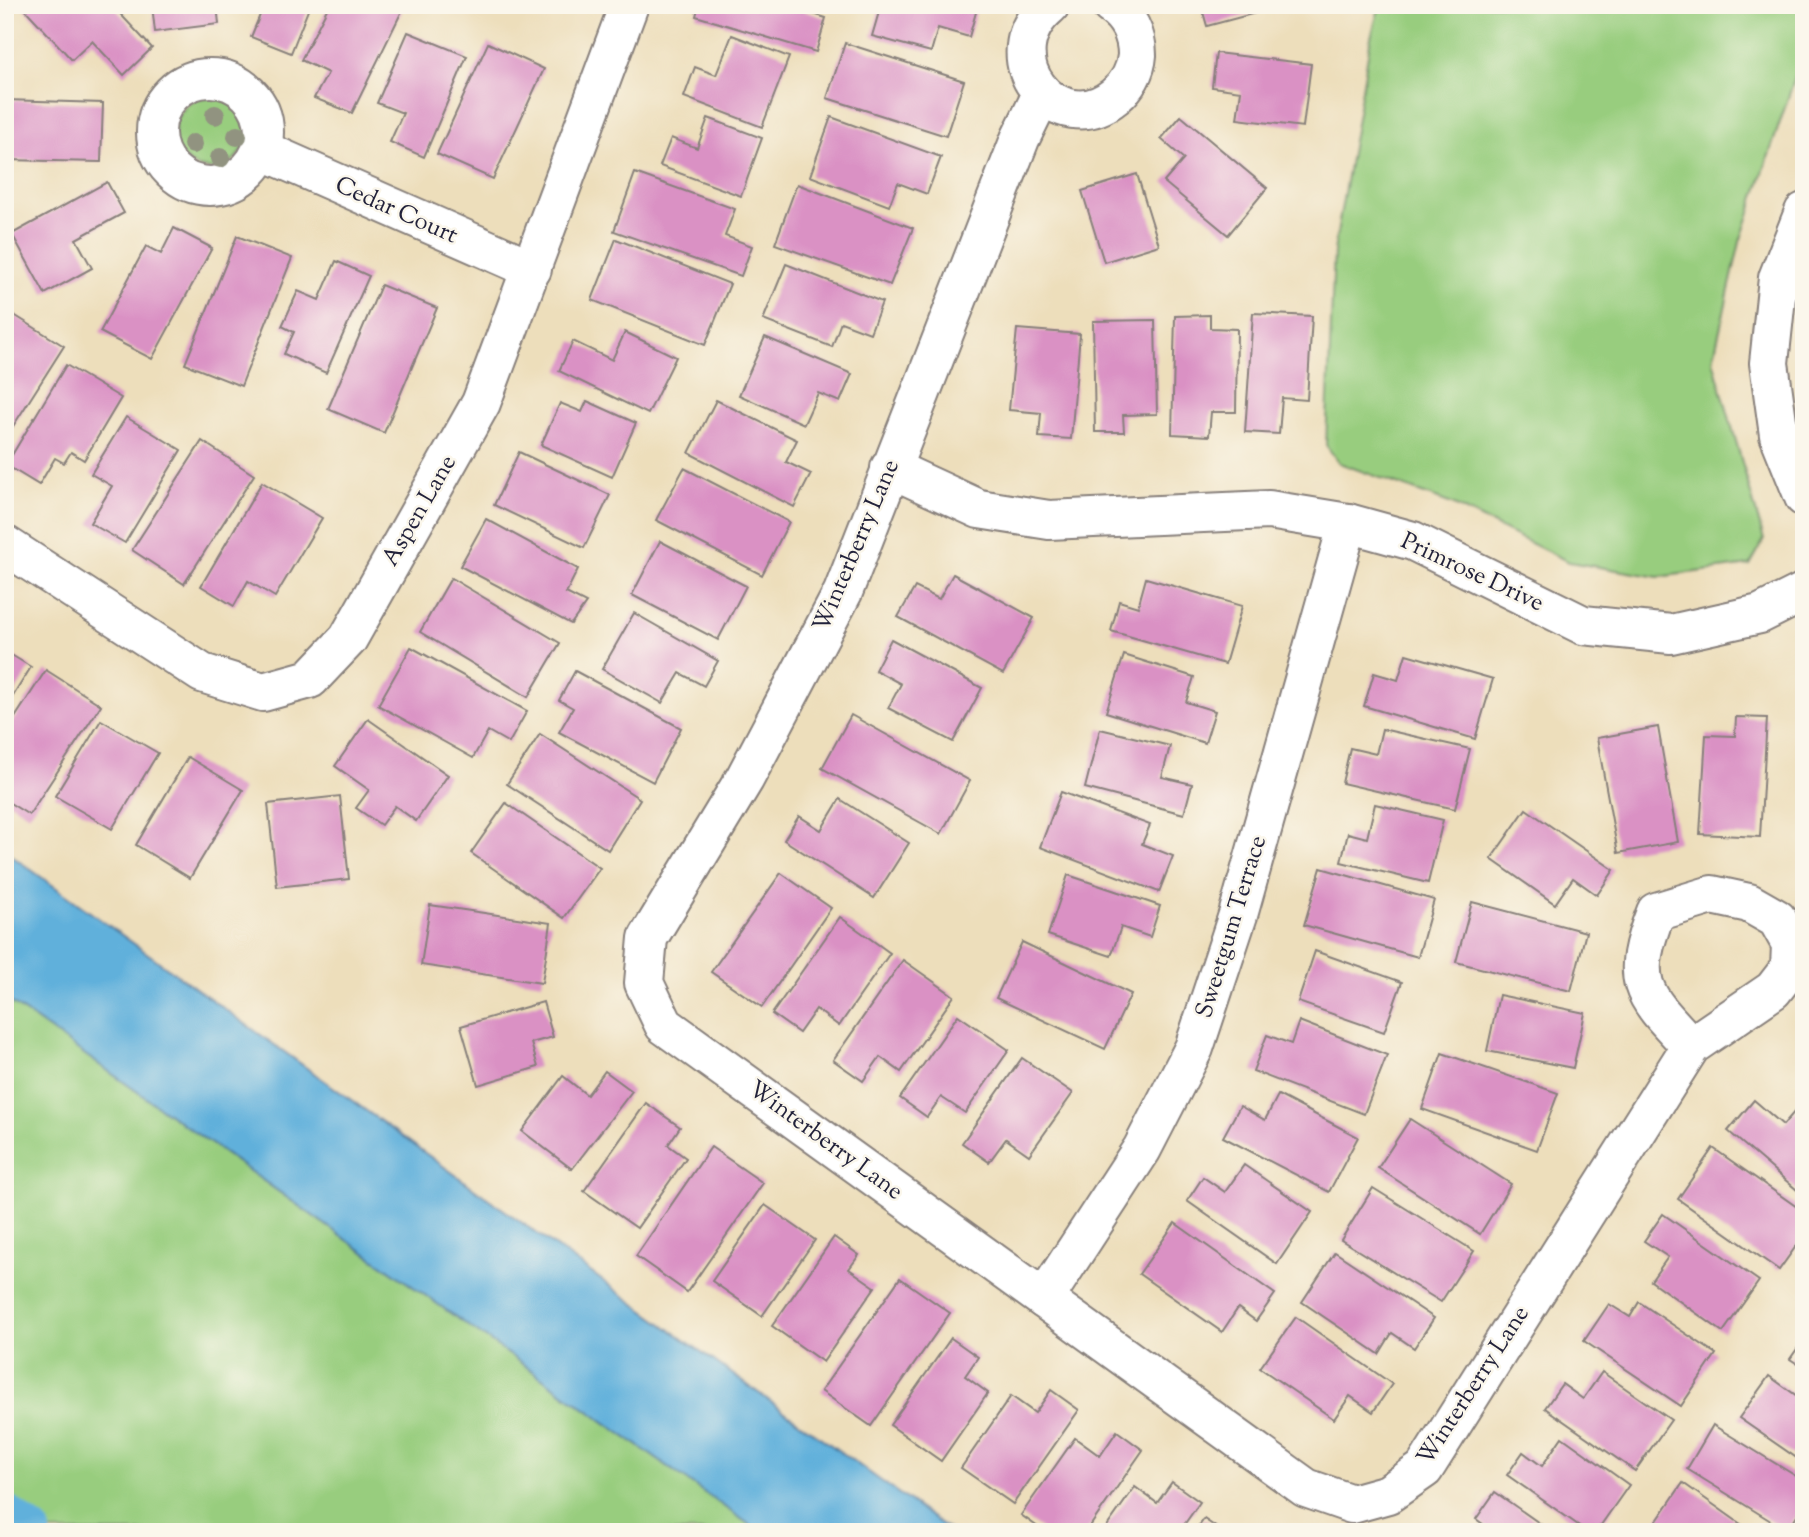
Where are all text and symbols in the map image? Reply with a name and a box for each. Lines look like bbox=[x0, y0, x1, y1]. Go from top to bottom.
street label: Cedar Court bbox=[329, 169, 463, 253]
street label: Aspen Lane bbox=[374, 449, 466, 573]
street label: Winterberry Lane bbox=[805, 455, 909, 637]
street label: Primrose Drive bbox=[1395, 525, 1549, 621]
street label: Sweetgum Terrace bbox=[1188, 832, 1276, 1022]
street label: Winterberry Lane bbox=[740, 1073, 910, 1209]
street label: Winterberry Lane bbox=[1410, 1299, 1538, 1473]

